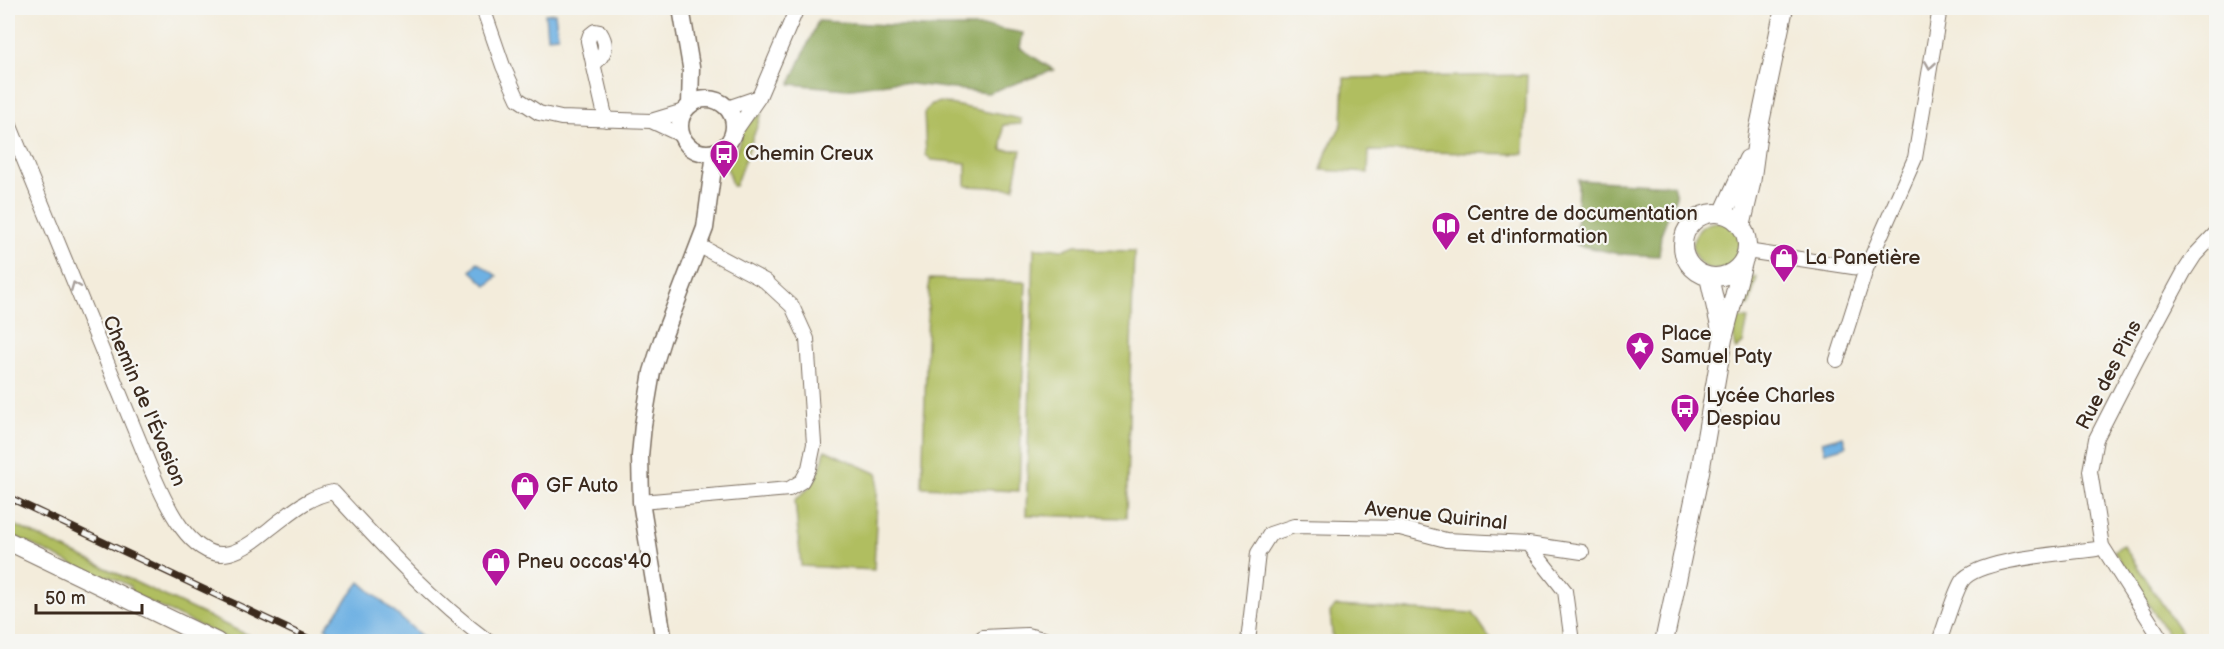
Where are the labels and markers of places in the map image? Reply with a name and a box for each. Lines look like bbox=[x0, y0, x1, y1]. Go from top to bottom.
bus stop icon: Chemin Creux bbox=[708, 138, 740, 180]
place label: Chemin Creux bbox=[745, 142, 874, 166]
place label: Centre de documentation et d'information bbox=[1467, 202, 1698, 249]
library icon: Centre de documentation et d'information bbox=[1430, 210, 1462, 252]
shop icon: La Panetière bbox=[1768, 242, 1800, 284]
place label: La Panetière bbox=[1805, 246, 1921, 270]
place label: Place Samuel Paty bbox=[1661, 322, 1772, 369]
place icon: Place Samuel Paty bbox=[1624, 330, 1656, 372]
place label: Lycée Charles Despiau bbox=[1706, 384, 1835, 431]
bus stop icon: Lycée Charles Despiau bbox=[1669, 392, 1701, 434]
shop icon: GF Auto bbox=[509, 470, 541, 512]
place label: GF Auto bbox=[546, 474, 618, 498]
shop icon: Pneu occas'40 bbox=[480, 546, 512, 588]
place label: Pneu occas'40 bbox=[517, 550, 652, 574]

